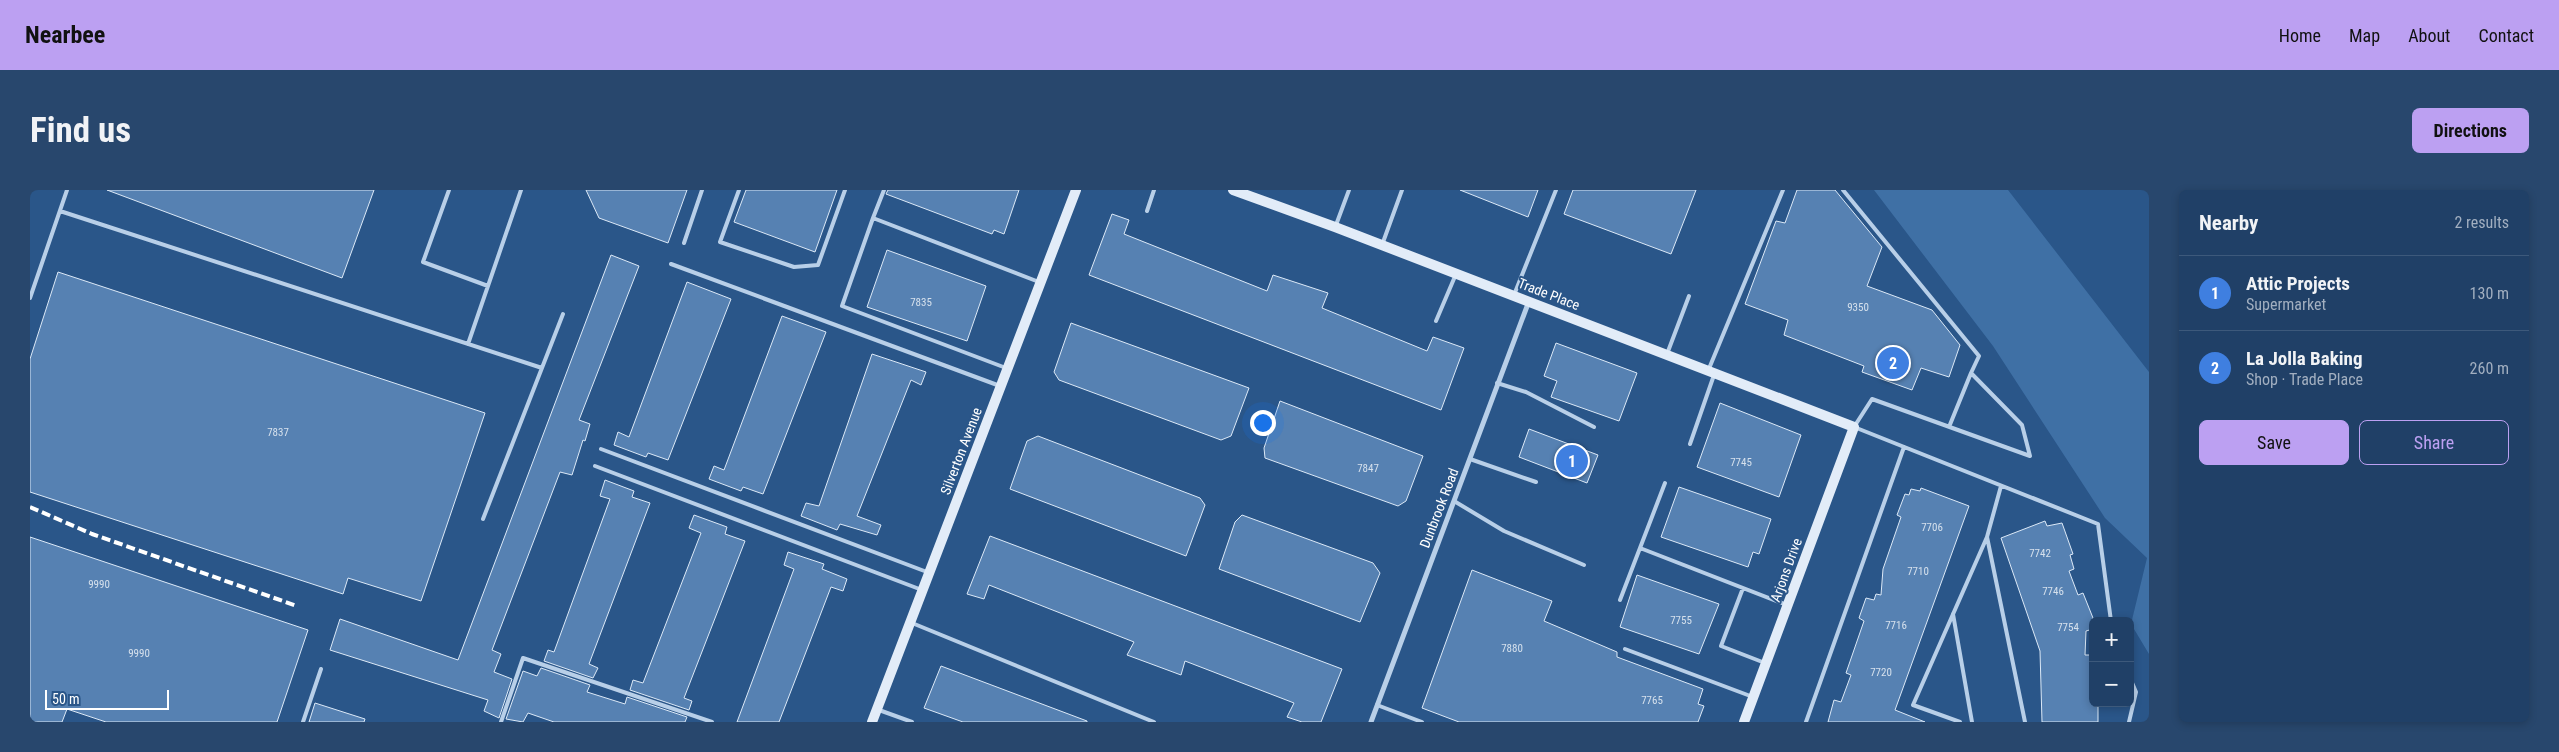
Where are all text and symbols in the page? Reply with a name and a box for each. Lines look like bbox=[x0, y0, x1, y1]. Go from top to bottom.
text: Nearbee bbox=[25, 21, 105, 49]
text: Home bbox=[2279, 25, 2321, 46]
text: Map bbox=[2349, 25, 2380, 46]
text: About bbox=[2408, 25, 2450, 46]
text: Contact bbox=[2478, 25, 2534, 46]
button: Directions bbox=[2412, 108, 2529, 153]
text: Find us bbox=[30, 110, 131, 151]
text: Nearby bbox=[2199, 211, 2258, 235]
text: 2 results bbox=[2454, 213, 2509, 232]
text: Attic Projects bbox=[2246, 272, 2350, 295]
street label: Trade Place bbox=[1516, 275, 1583, 313]
text: 1 bbox=[2211, 284, 2219, 303]
text: 130 m bbox=[2470, 284, 2509, 303]
text: Supermarket bbox=[2246, 295, 2326, 314]
house number: 7835 bbox=[910, 296, 932, 309]
house number: 9350 bbox=[1847, 301, 1869, 314]
pin: 2 bbox=[1877, 344, 1909, 382]
text: La Jolla Baking bbox=[2246, 347, 2363, 370]
text: 2 bbox=[2211, 359, 2219, 378]
text: 260 m bbox=[2470, 359, 2509, 378]
text: Shop · Trade Place bbox=[2246, 370, 2363, 389]
street label: Silverton Avenue bbox=[937, 405, 985, 497]
your location bbox=[1250, 410, 1276, 436]
button: Save bbox=[2199, 420, 2349, 465]
button: Share bbox=[2359, 420, 2509, 465]
house number: 7837 bbox=[267, 426, 289, 439]
pin: 1 bbox=[1556, 442, 1588, 480]
house number: 7745 bbox=[1730, 456, 1752, 469]
house number: 7847 bbox=[1357, 462, 1379, 475]
street label: Dunbrook Road bbox=[1416, 466, 1462, 550]
house number: 7706 bbox=[1921, 521, 1943, 534]
street label: Arjons Drive bbox=[1767, 535, 1805, 604]
house number: 7742 bbox=[2029, 547, 2051, 560]
house number: 7710 bbox=[1907, 565, 1929, 578]
house number: 9990 bbox=[88, 578, 110, 591]
house number: 7746 bbox=[2042, 585, 2064, 598]
house number: 7755 bbox=[1670, 614, 1692, 627]
map controls bbox=[2089, 617, 2134, 707]
button: + bbox=[2089, 617, 2134, 662]
house number: 7716 bbox=[1885, 619, 1907, 632]
house number: 7754 bbox=[2057, 621, 2079, 634]
house number: 7880 bbox=[1501, 642, 1523, 655]
house number: 9990 bbox=[128, 647, 150, 660]
button: − bbox=[2089, 662, 2134, 707]
house number: 7720 bbox=[1870, 666, 1892, 679]
scale bar bbox=[45, 687, 169, 710]
text: 50 m bbox=[52, 691, 80, 707]
house number: 7765 bbox=[1641, 694, 1663, 707]

